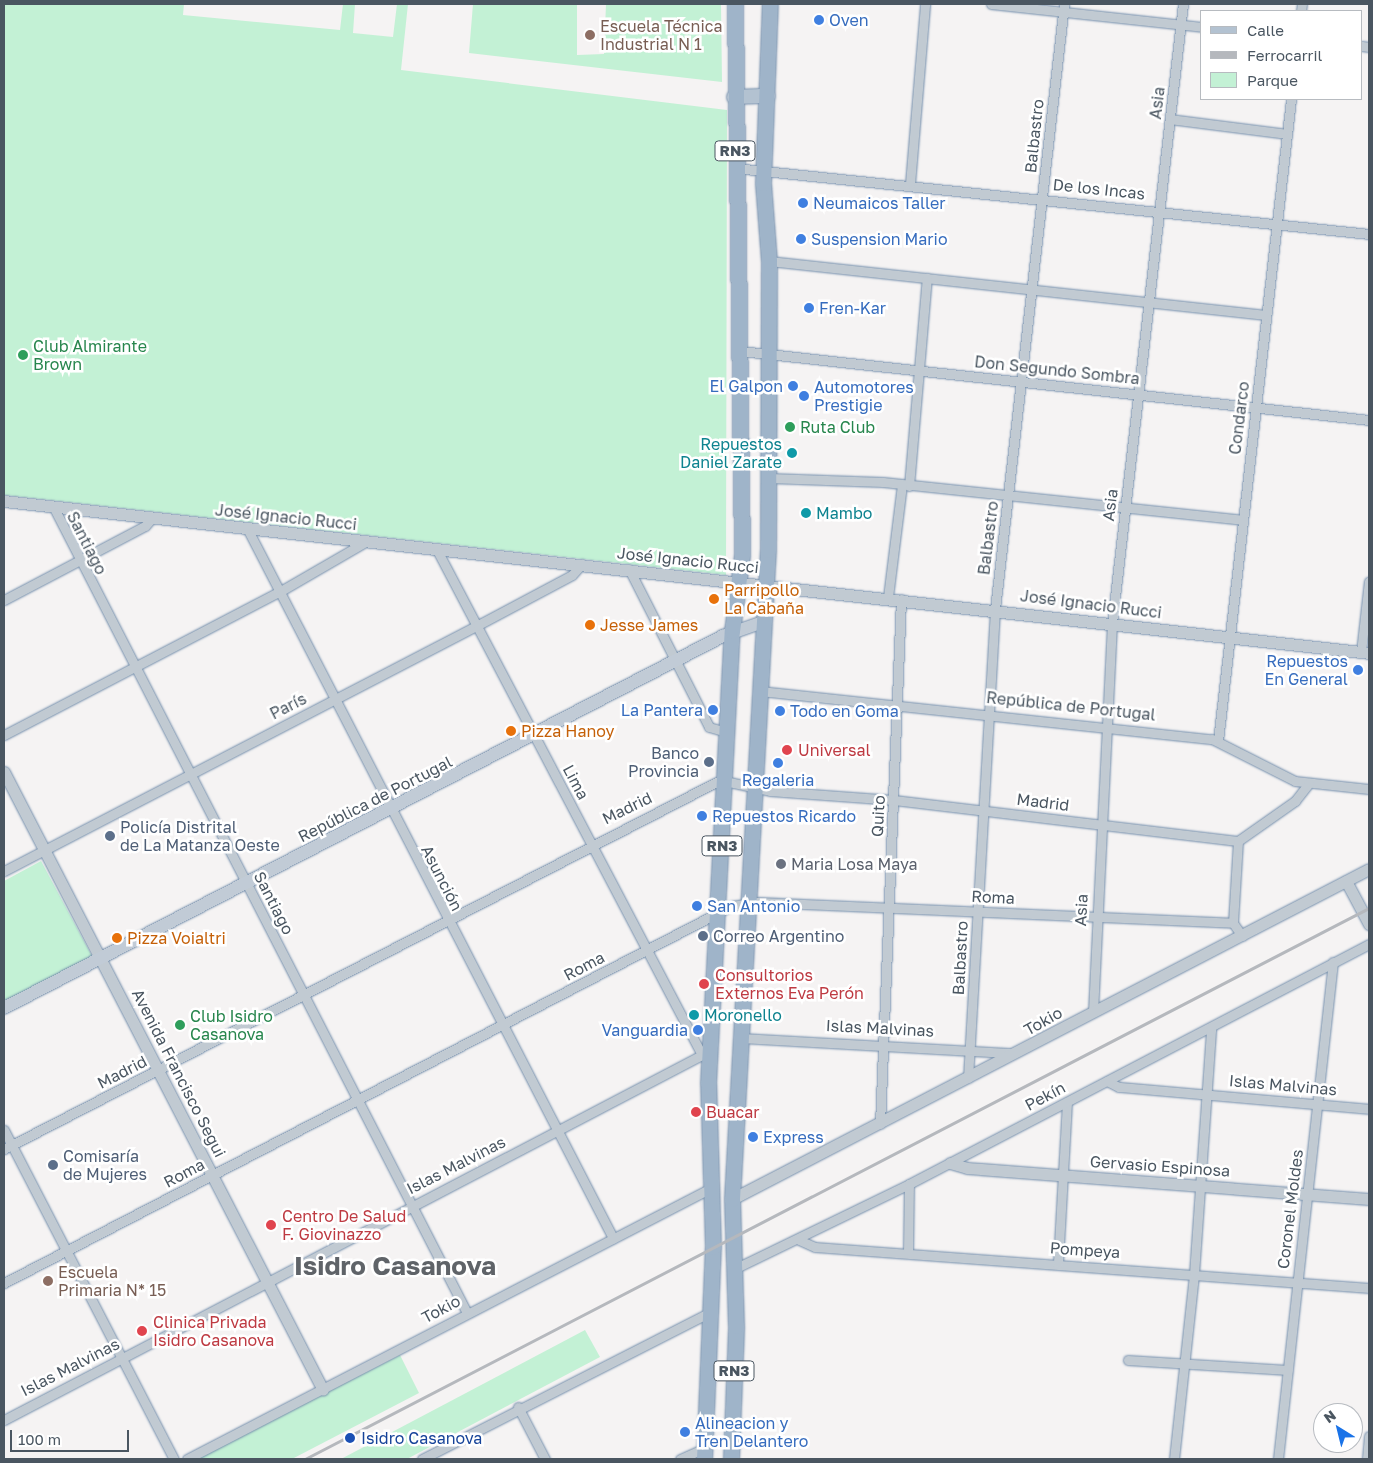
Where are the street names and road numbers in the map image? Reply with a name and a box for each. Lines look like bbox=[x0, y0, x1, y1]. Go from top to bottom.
street label: Asia bbox=[1145, 86, 1169, 120]
street label: Balbastro bbox=[1021, 98, 1047, 174]
road number: RN3 bbox=[714, 138, 756, 164]
street label: De los Incas bbox=[1052, 175, 1146, 203]
street label: Don Segundo Sombra bbox=[973, 352, 1141, 388]
street label: Condarco bbox=[1225, 380, 1253, 456]
street label: Asia bbox=[1098, 488, 1122, 522]
street label: José Ignacio Rucci bbox=[214, 500, 358, 534]
street label: Balbastro bbox=[974, 500, 1002, 576]
street label: Santiago bbox=[63, 508, 111, 578]
street label: José Ignacio Rucci bbox=[616, 543, 760, 577]
street label: José Ignacio Rucci bbox=[1019, 586, 1163, 622]
street label: República de Portugal bbox=[985, 688, 1157, 724]
street label: París bbox=[267, 689, 309, 723]
street label: República de Portugal bbox=[295, 752, 455, 846]
street label: Lima bbox=[559, 761, 593, 803]
street label: Madrid bbox=[599, 788, 655, 828]
street label: Madrid bbox=[1016, 789, 1070, 815]
street label: Quito bbox=[867, 795, 889, 837]
road number: RN3 bbox=[701, 834, 743, 858]
street label: Asunción bbox=[417, 842, 467, 914]
street label: Santiago bbox=[250, 868, 298, 938]
street label: Roma bbox=[971, 886, 1015, 908]
street label: Asia bbox=[1071, 893, 1091, 927]
street label: Balbastro bbox=[948, 920, 972, 996]
street label: Roma bbox=[560, 947, 608, 985]
street label: Avenida Francisco Segui bbox=[128, 986, 230, 1160]
street label: Tokio bbox=[1020, 1003, 1066, 1039]
street label: Islas Malvinas bbox=[825, 1016, 935, 1040]
street label: Madrid bbox=[94, 1051, 150, 1093]
street label: Islas Malvinas bbox=[1228, 1071, 1338, 1099]
street label: Pekín bbox=[1022, 1077, 1068, 1115]
street label: Islas Malvinas bbox=[403, 1132, 509, 1198]
street label: Coronel Moldes bbox=[1273, 1148, 1307, 1270]
street label: Gervasio Espinosa bbox=[1089, 1152, 1231, 1180]
street label: Roma bbox=[160, 1154, 208, 1192]
street label: Pompeya bbox=[1049, 1238, 1121, 1262]
street label: Tokio bbox=[418, 1291, 464, 1327]
street label: Islas Malvinas bbox=[17, 1334, 123, 1400]
road number: RN3 bbox=[713, 1358, 755, 1384]

